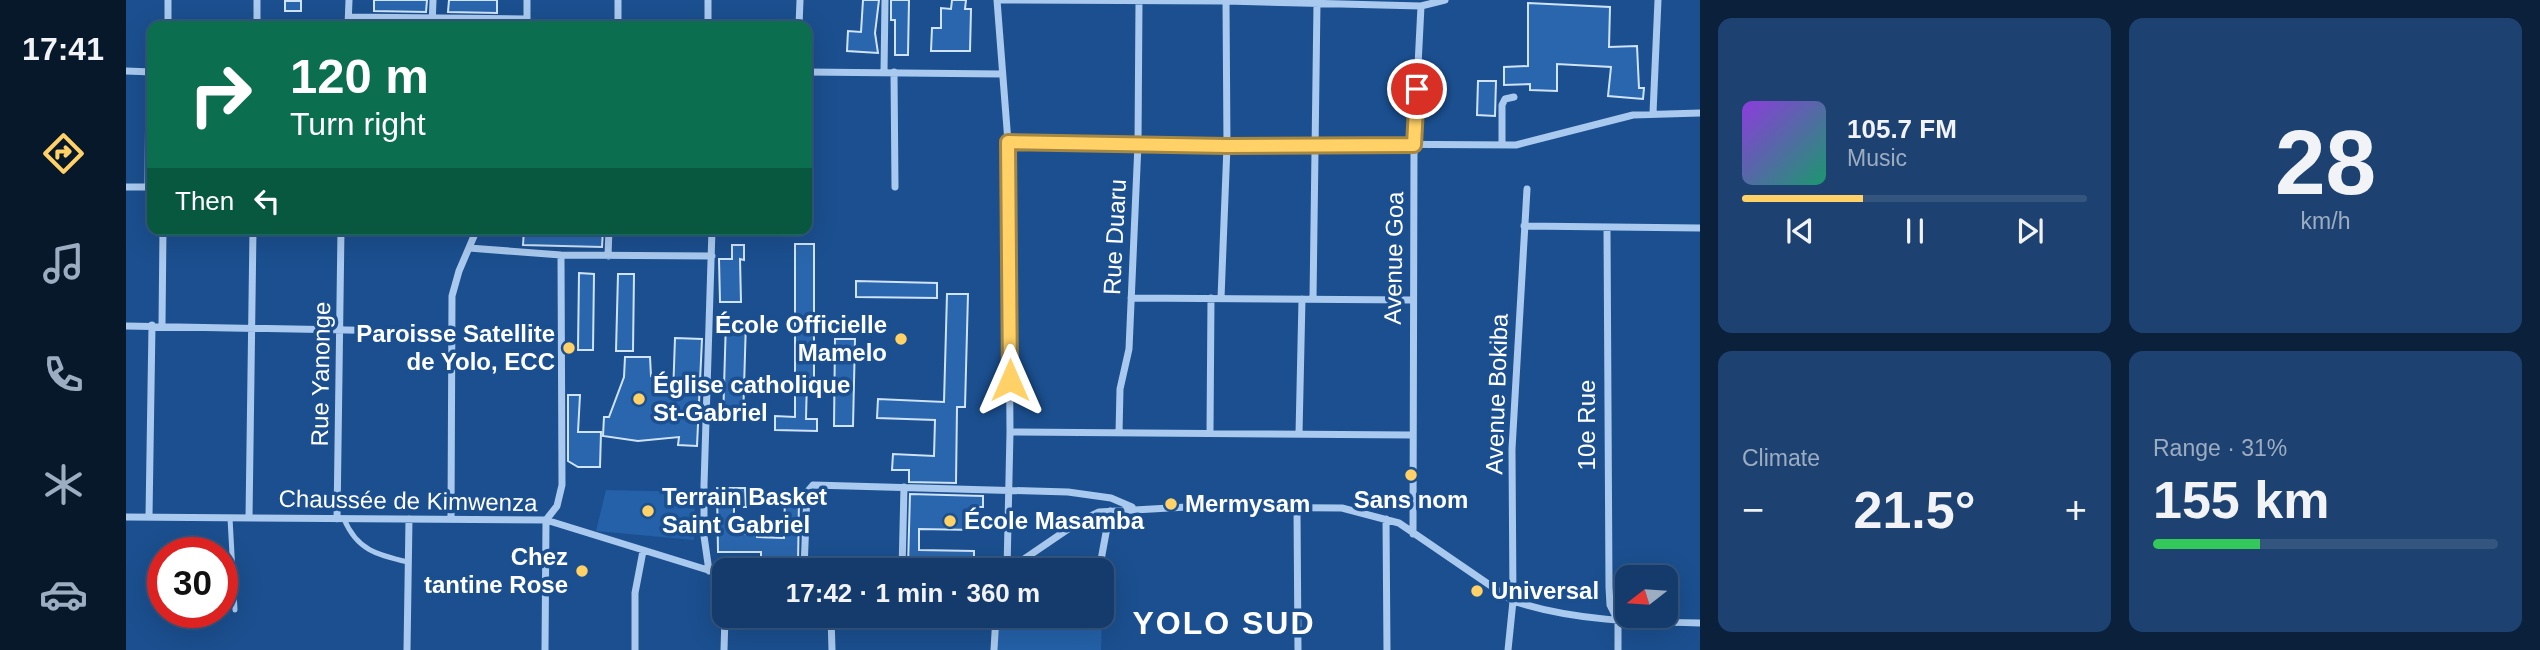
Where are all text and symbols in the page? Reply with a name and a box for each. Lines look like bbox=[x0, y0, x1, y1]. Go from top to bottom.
text: 17:41 bbox=[22, 31, 104, 67]
icon: right bbox=[175, 49, 266, 140]
text: 120 m bbox=[290, 49, 429, 103]
pin bbox=[1387, 59, 1447, 119]
icon: arrive bbox=[1398, 70, 1436, 108]
text: Turn right bbox=[290, 106, 426, 142]
text: 28 bbox=[2275, 112, 2376, 213]
text: 105.7 FM bbox=[1847, 114, 1957, 144]
icon: directions bbox=[39, 129, 88, 178]
text: Music bbox=[1847, 145, 1907, 171]
street label: Rue Duaru bbox=[1098, 178, 1131, 296]
icon: left bbox=[248, 182, 286, 220]
text: Then bbox=[175, 186, 234, 216]
street label: Avenue Goa bbox=[1379, 191, 1408, 325]
text: km/h bbox=[2301, 208, 2350, 234]
icon: previous bbox=[1781, 212, 1819, 250]
icon: pause bbox=[1896, 212, 1934, 250]
icon: next bbox=[2011, 212, 2049, 250]
icon: music bbox=[39, 239, 88, 288]
street label: Rue Yanonge bbox=[306, 301, 335, 447]
place label: École Officielle Mamelo bbox=[715, 311, 887, 366]
street label: Avenue Bokiba bbox=[1480, 312, 1513, 475]
place label: Paroisse Satellite de Yolo, ECC bbox=[356, 320, 555, 375]
marker: École Officielle Mamelo bbox=[893, 331, 909, 347]
marker: Paroisse Satellite de Yolo, ECC bbox=[561, 340, 577, 356]
position arrow bbox=[973, 343, 1047, 417]
icon: phone bbox=[39, 350, 88, 399]
place label: Église catholique St-Gabriel bbox=[653, 371, 850, 426]
street label: 10e Rue bbox=[1573, 380, 1600, 470]
marker: Église catholique St-Gabriel bbox=[631, 391, 647, 407]
text: Range · 31% bbox=[2153, 435, 2287, 461]
text: Climate bbox=[1742, 445, 1820, 471]
icon: climate bbox=[39, 460, 88, 509]
marker: Sans nom bbox=[1403, 467, 1419, 483]
text: 155 km bbox=[2153, 471, 2329, 529]
text: 21.5° bbox=[1853, 481, 1976, 539]
place label: Terrain Basket Saint Gabriel bbox=[662, 483, 827, 538]
street label: Chaussée de Kimwenza bbox=[278, 485, 538, 516]
place label: Sans nom bbox=[1354, 486, 1468, 513]
text: − bbox=[1742, 489, 1764, 531]
text: + bbox=[2065, 489, 2087, 531]
place label: Mermysam bbox=[1185, 490, 1310, 517]
marker: Mermysam bbox=[1163, 496, 1179, 512]
marker: Terrain Basket Saint Gabriel bbox=[640, 503, 656, 519]
place label: École Masamba bbox=[964, 507, 1145, 534]
marker: École Masamba bbox=[942, 513, 958, 529]
speed limit sign: 30 bbox=[147, 537, 238, 628]
place label: Chez tantine Rose bbox=[424, 543, 568, 598]
marker: Chez tantine Rose bbox=[574, 563, 590, 579]
north arrow bbox=[1615, 565, 1678, 628]
map controls bbox=[1615, 565, 1678, 628]
icon: car bbox=[39, 570, 88, 619]
place label: Universal bbox=[1491, 577, 1599, 604]
text: 17:42 · 1 min · 360 m bbox=[786, 578, 1040, 608]
marker: Universal bbox=[1469, 583, 1485, 599]
district label: YOLO SUD bbox=[1132, 605, 1316, 641]

